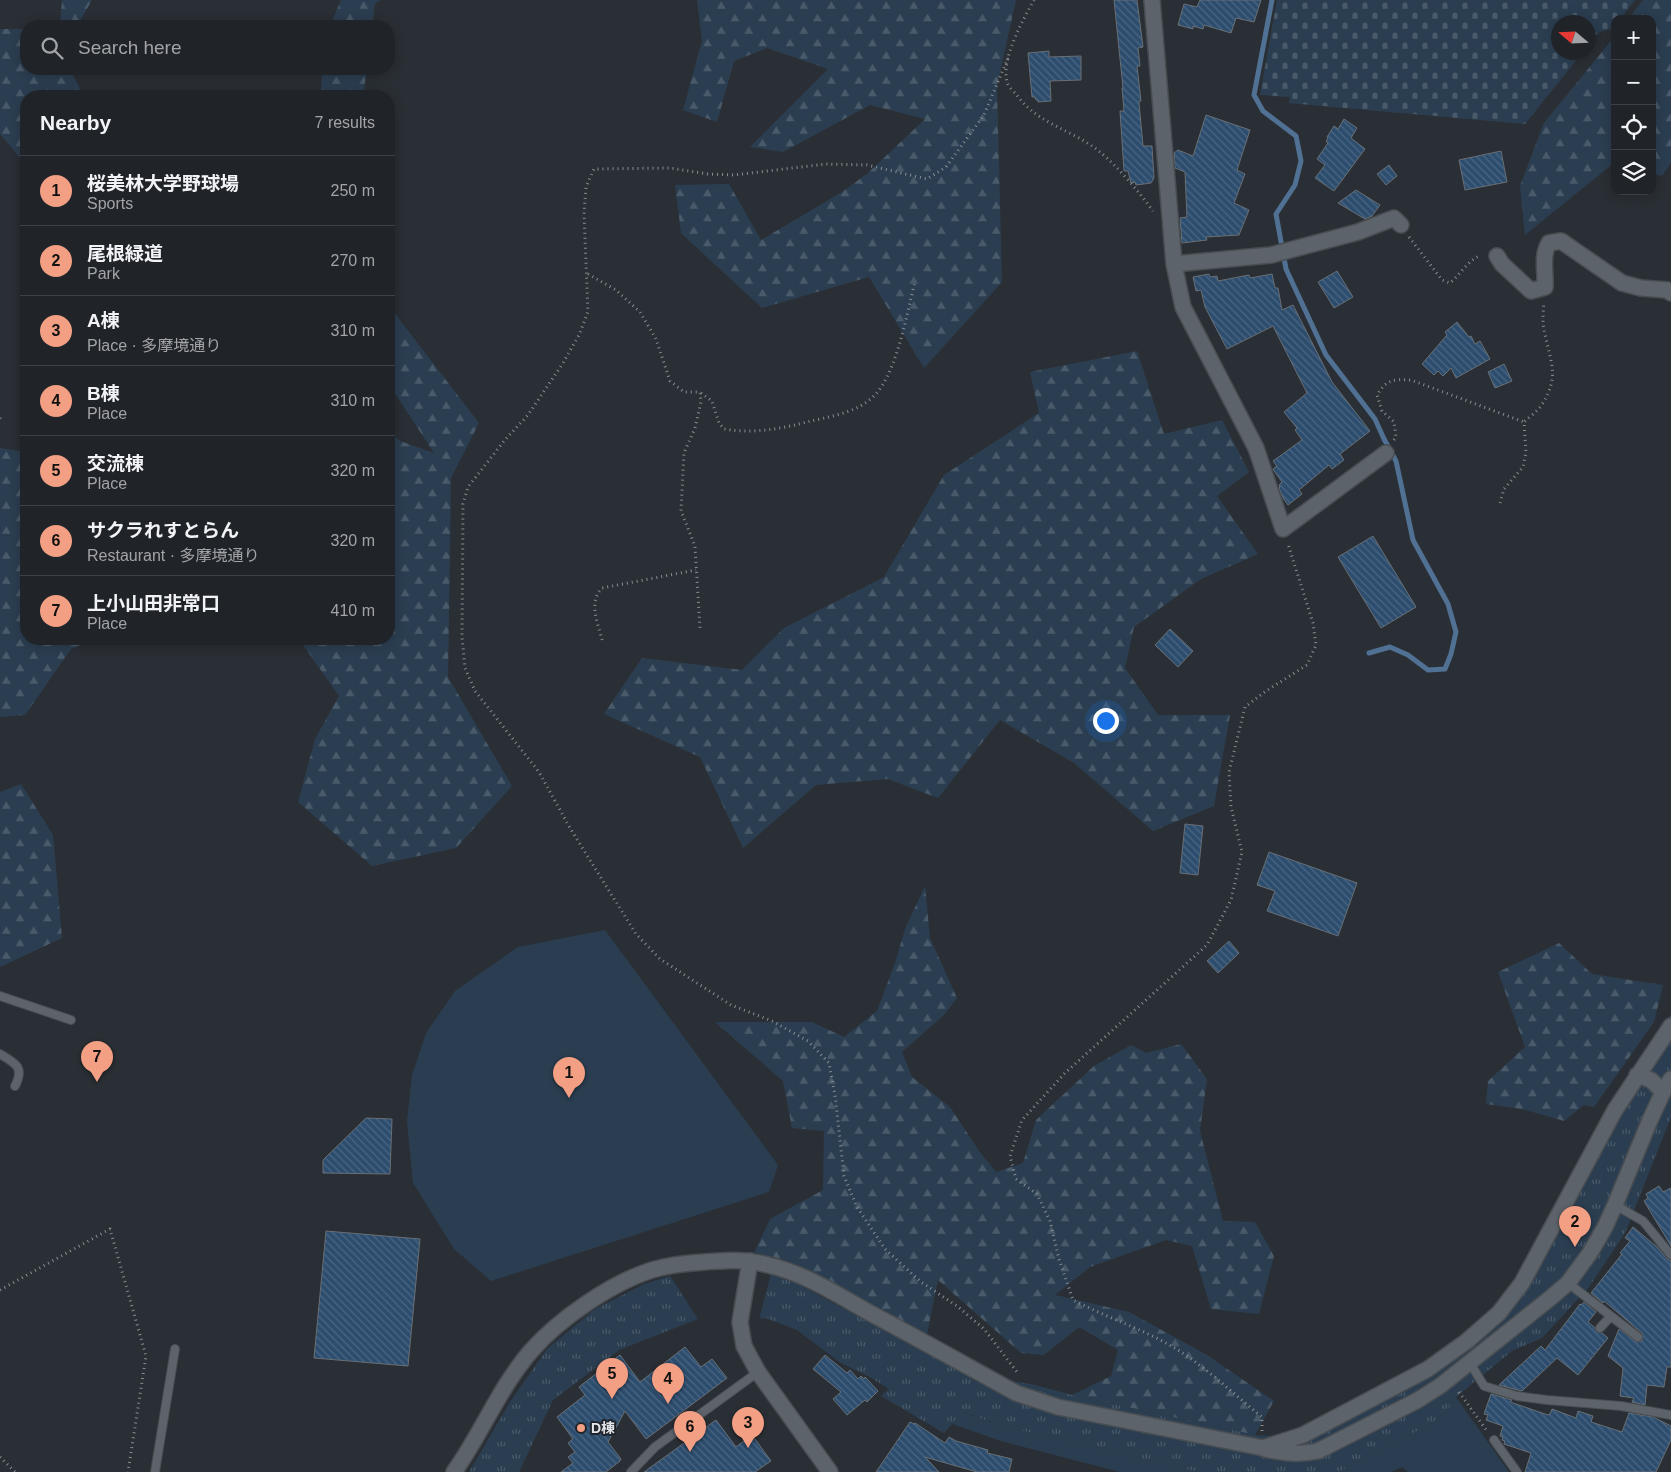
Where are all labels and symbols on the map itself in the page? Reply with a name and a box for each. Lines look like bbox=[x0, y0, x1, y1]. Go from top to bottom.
north arrow bbox=[1551, 15, 1596, 60]
your location bbox=[1093, 708, 1119, 734]
pin: 7 bbox=[81, 1041, 113, 1082]
pin: 1 bbox=[553, 1057, 585, 1098]
pin: 2 bbox=[1559, 1206, 1591, 1247]
pin: 5 bbox=[596, 1358, 628, 1399]
pin: 4 bbox=[652, 1363, 684, 1404]
pin: 3 bbox=[732, 1407, 764, 1448]
pin: 6 bbox=[674, 1411, 706, 1452]
place label: D棟 bbox=[591, 1420, 615, 1436]
marker: D棟 bbox=[575, 1422, 587, 1434]

